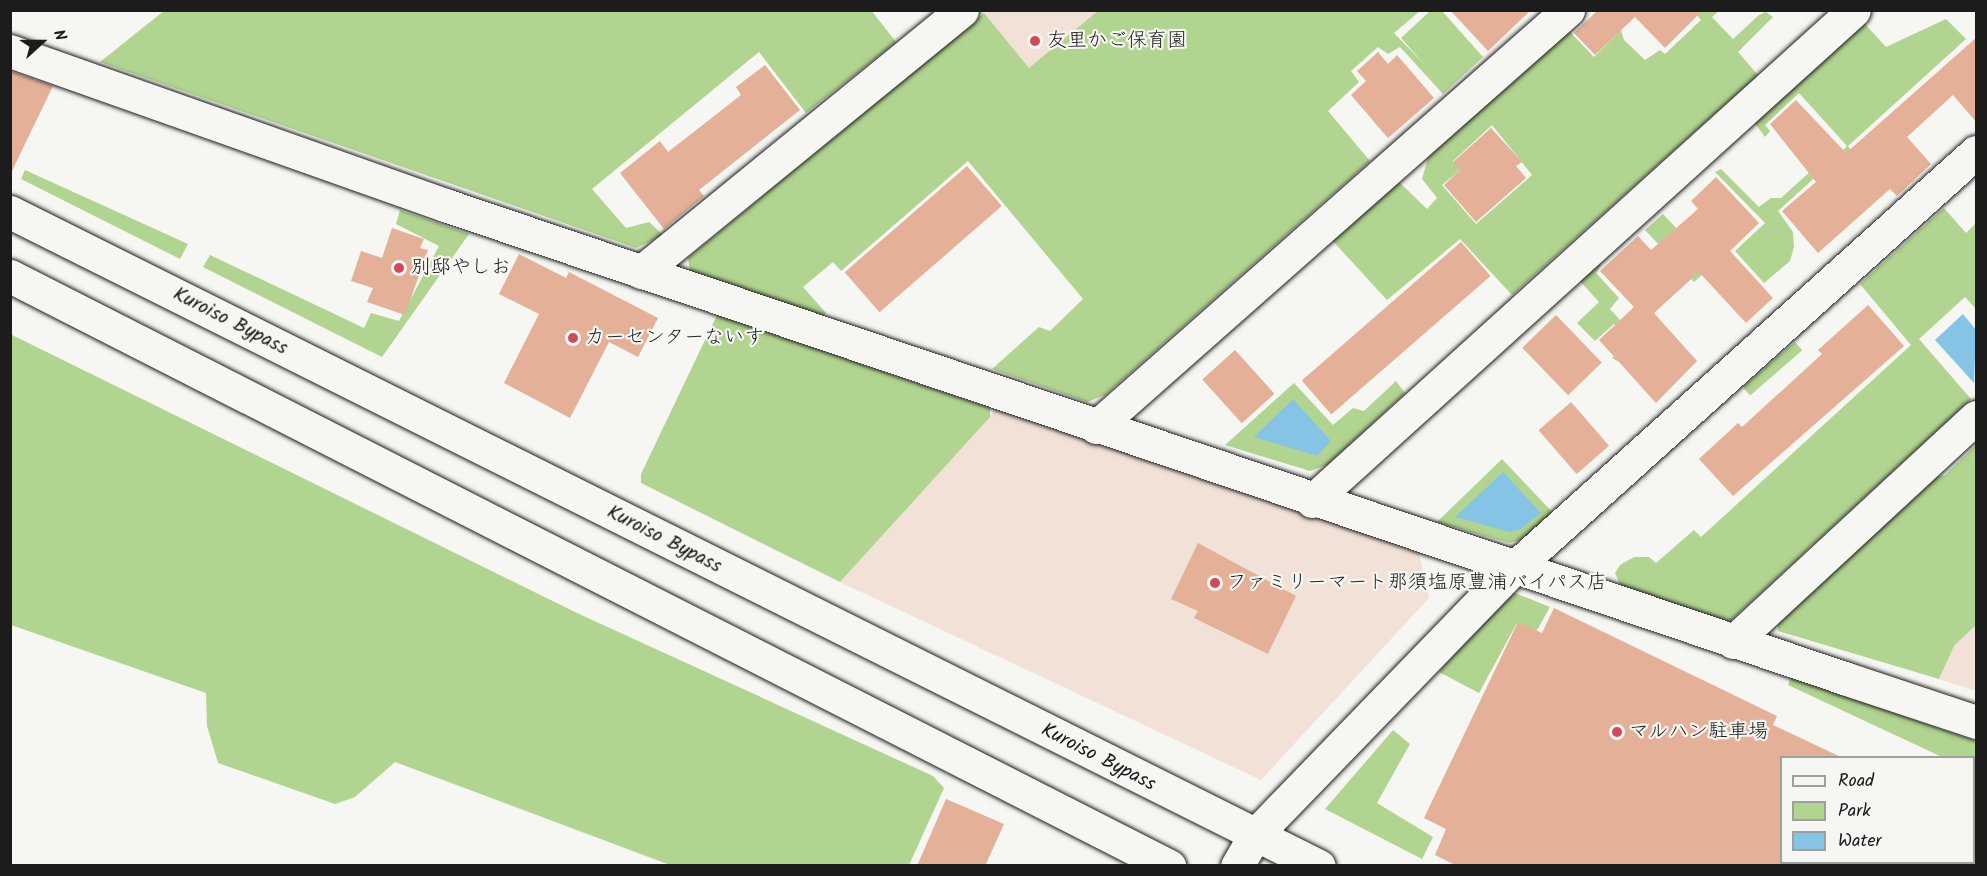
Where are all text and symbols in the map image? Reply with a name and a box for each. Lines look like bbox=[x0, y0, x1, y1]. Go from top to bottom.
north arrow bbox=[12, 12, 72, 72]
text: N bbox=[46, 26, 73, 45]
place label: 友里かご保育園 bbox=[1047, 29, 1187, 53]
marker: 友里かご保育園 bbox=[1028, 34, 1042, 48]
place label: 別邸やしお bbox=[411, 256, 511, 280]
marker: 別邸やしお bbox=[392, 261, 406, 275]
street label: Kuroiso Bypass bbox=[169, 283, 291, 361]
place label: カーセンターないす bbox=[585, 326, 765, 350]
marker: カーセンターないす bbox=[566, 331, 580, 345]
street label: Kuroiso Bypass bbox=[603, 501, 725, 579]
place label: ファミリーマート那須塩原豊浦バイパス店 bbox=[1227, 571, 1607, 595]
marker: ファミリーマート那須塩原豊浦バイパス店 bbox=[1208, 576, 1222, 590]
street label: Kuroiso Bypass bbox=[1037, 719, 1159, 797]
place label: マルハン駐車場 bbox=[1629, 720, 1769, 744]
marker: マルハン駐車場 bbox=[1610, 725, 1624, 739]
legend bbox=[1780, 756, 1975, 864]
text: Road bbox=[1838, 767, 1874, 796]
text: Park bbox=[1838, 797, 1871, 826]
text: Water bbox=[1838, 827, 1882, 856]

